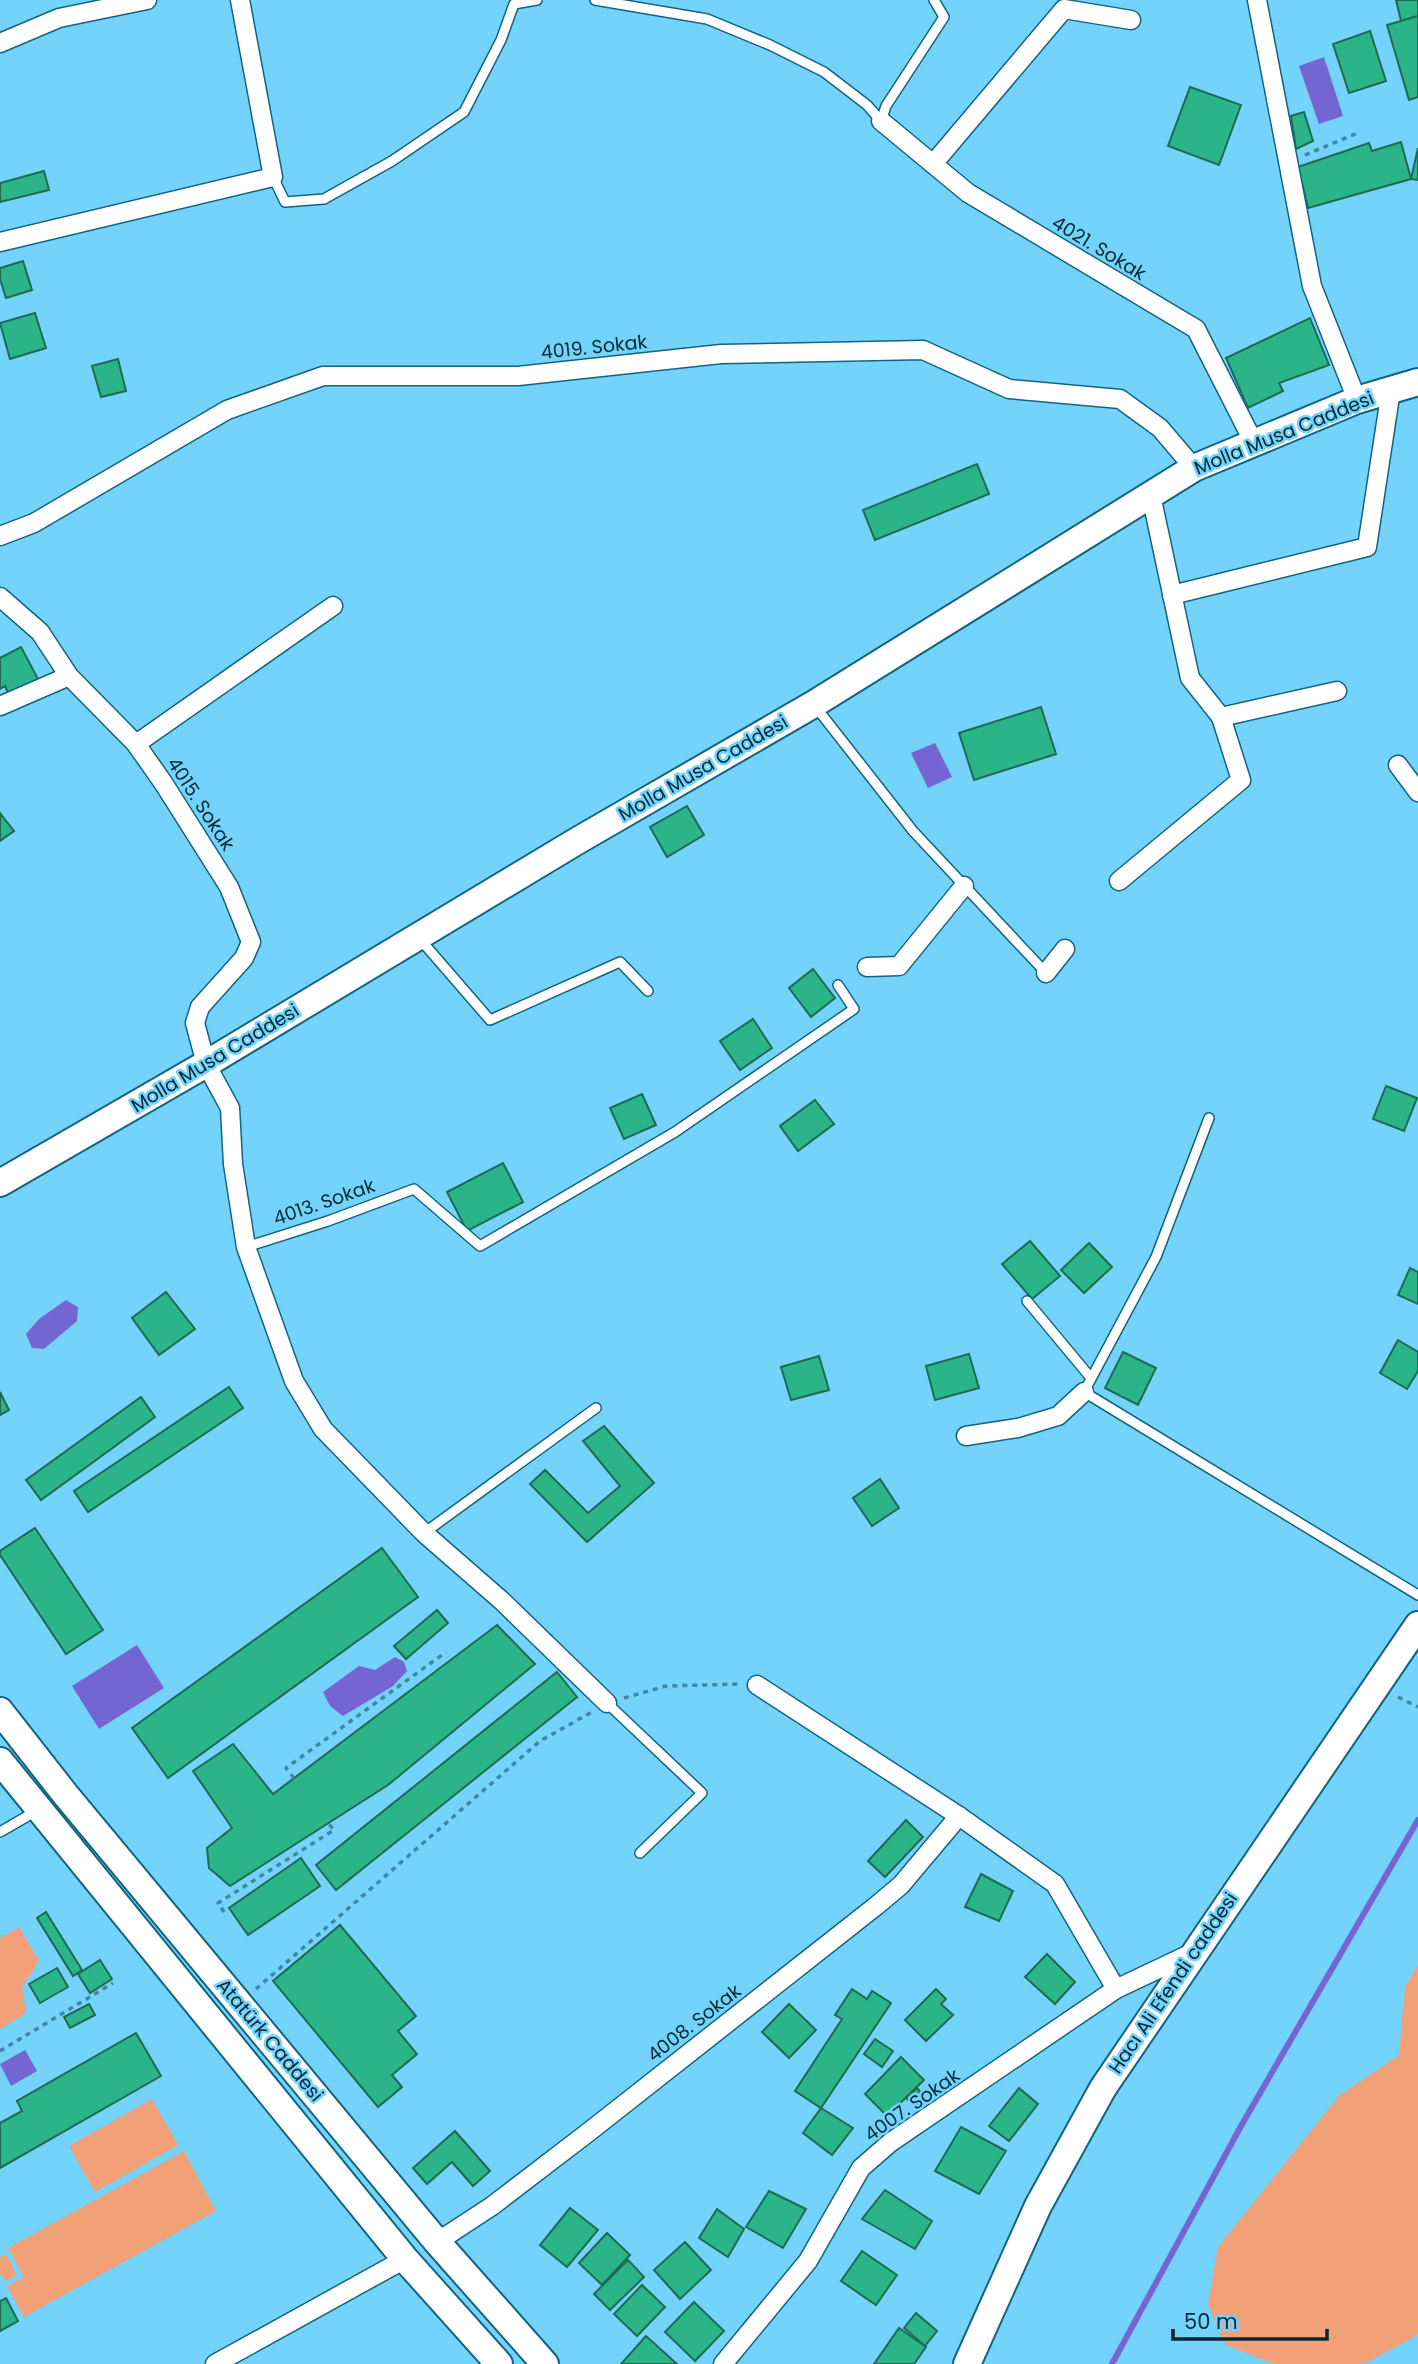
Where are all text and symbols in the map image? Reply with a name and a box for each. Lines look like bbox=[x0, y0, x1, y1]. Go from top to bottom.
street label: 4021. Sokak bbox=[1047, 209, 1151, 287]
street label: 4019. Sokak bbox=[540, 328, 649, 366]
street label: Molla Musa Caddesi bbox=[1190, 385, 1378, 481]
street label: Molla Musa Caddesi bbox=[613, 708, 793, 828]
street label: 4015. Sokak bbox=[161, 752, 241, 856]
street label: Molla Musa Caddesi bbox=[126, 997, 304, 1119]
street label: 4013. Sokak bbox=[270, 1172, 379, 1232]
street label: Hacı Ali Efendi caddesi bbox=[1102, 1887, 1244, 2079]
street label: Atatürk Caddesi bbox=[210, 1973, 330, 2107]
street label: 4008. Sokak bbox=[641, 1978, 747, 2068]
street label: 4007. Sokak bbox=[859, 2062, 965, 2148]
scale bar bbox=[1173, 2298, 1327, 2342]
text: 50 m bbox=[1184, 2307, 1238, 2336]

